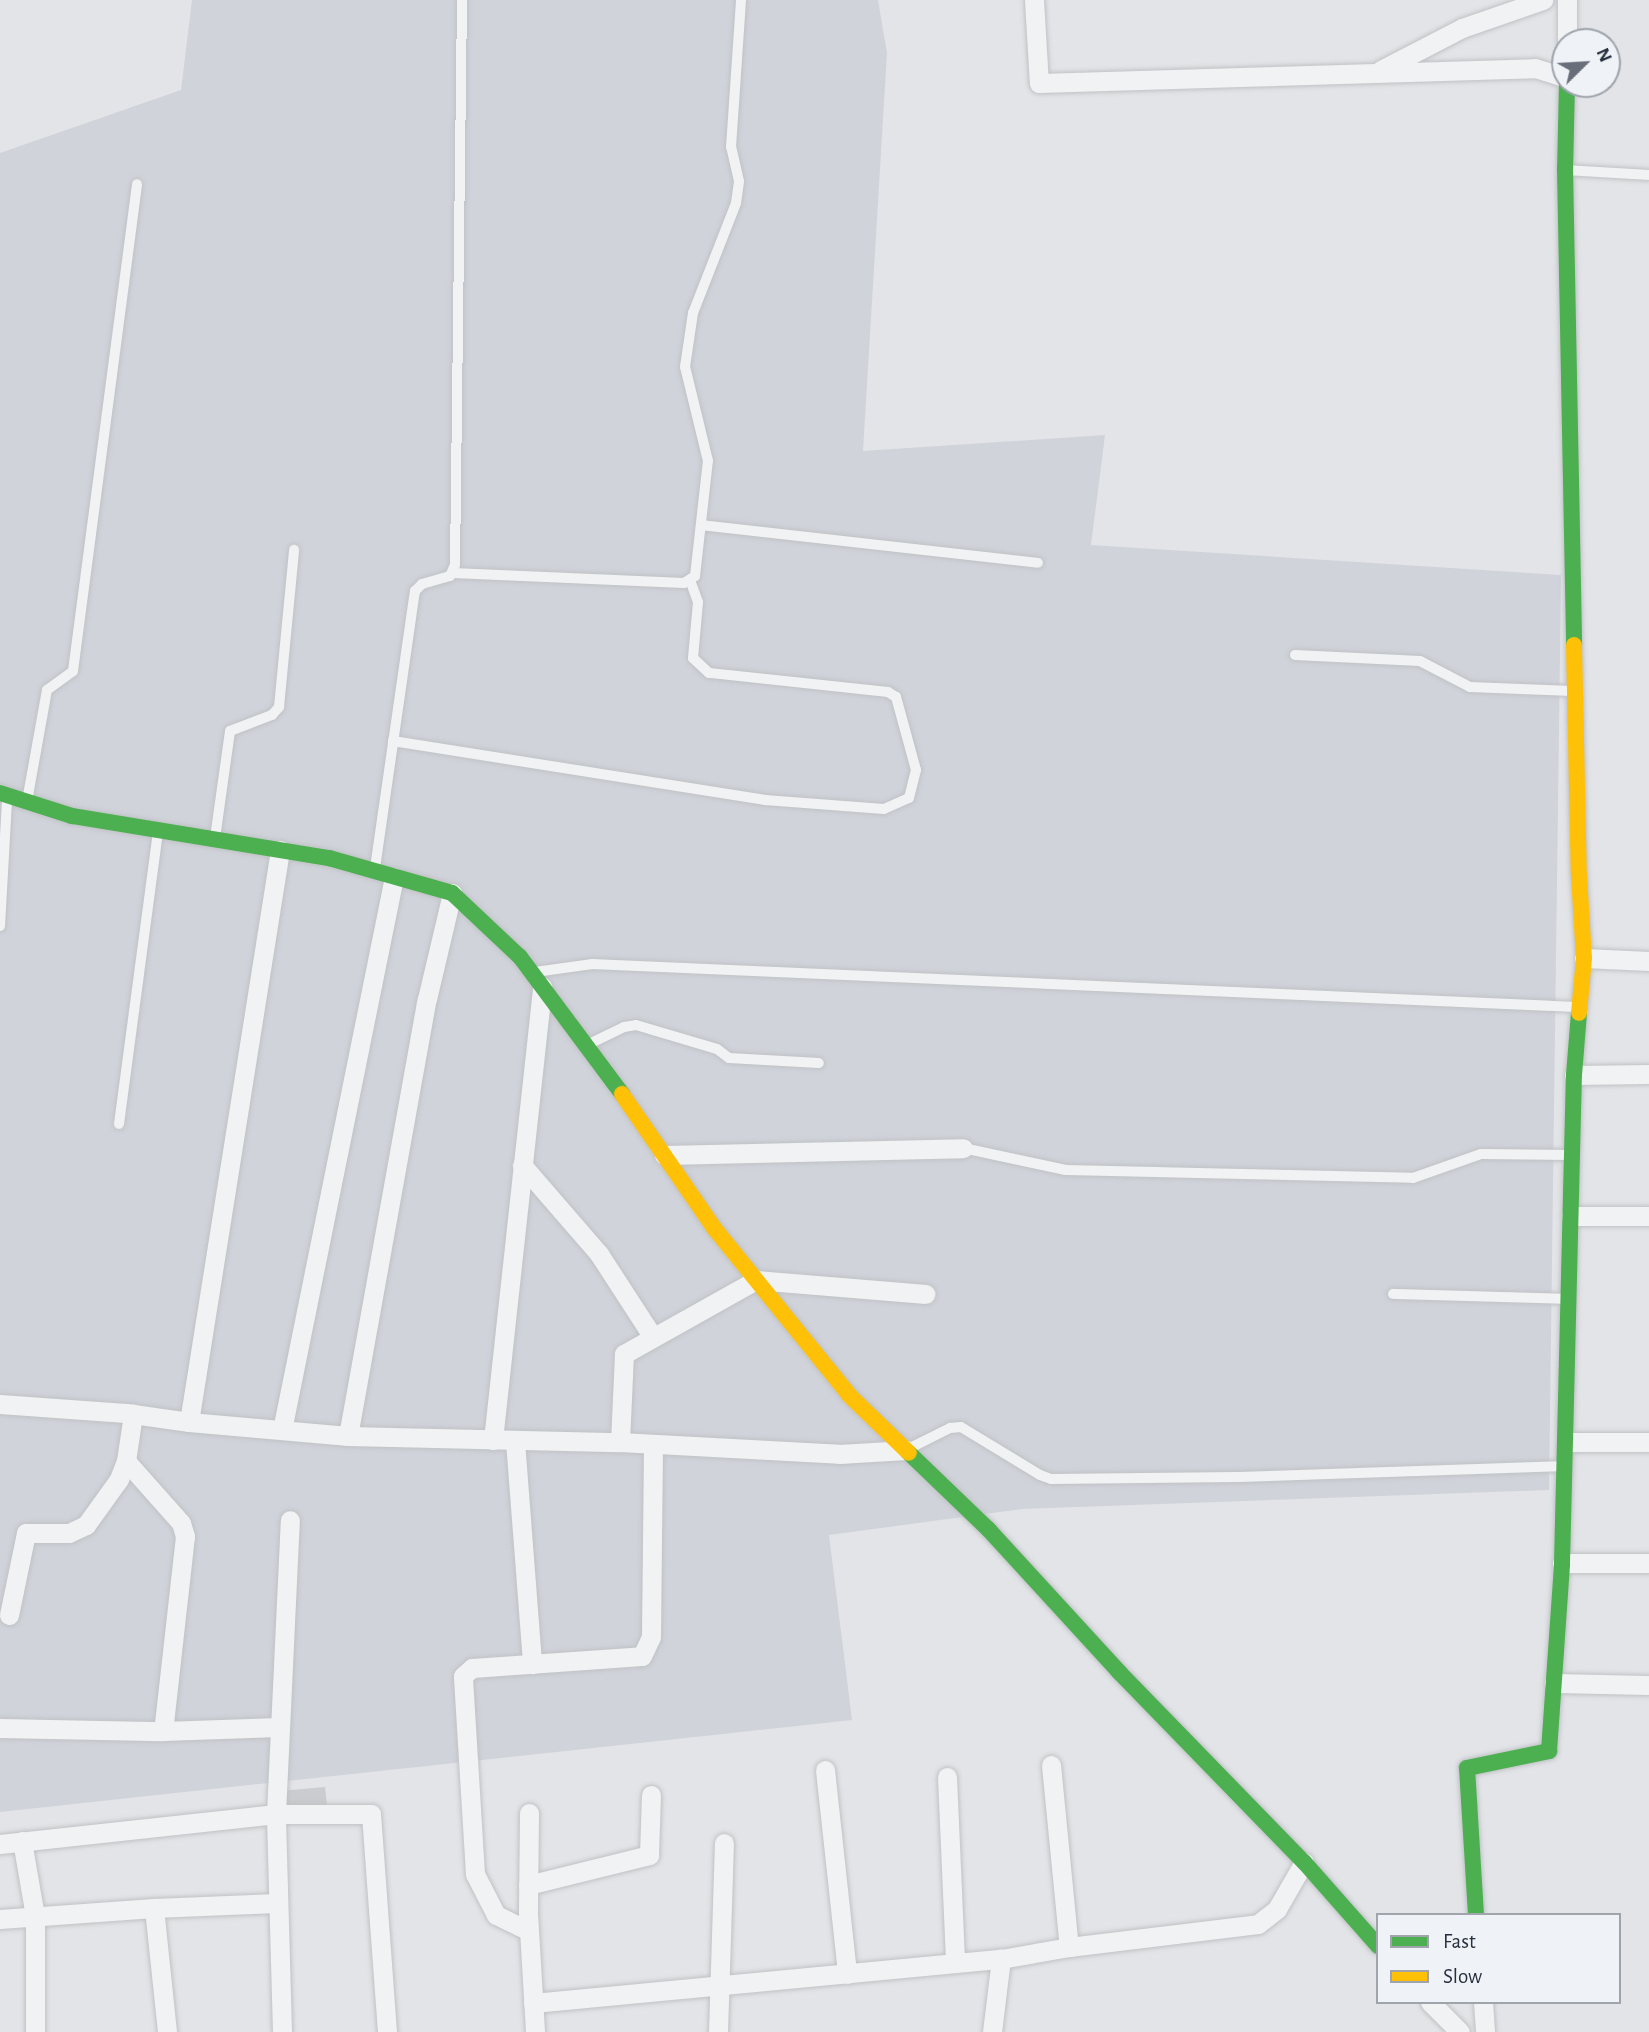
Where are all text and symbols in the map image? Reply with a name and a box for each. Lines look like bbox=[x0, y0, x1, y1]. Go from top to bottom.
north arrow bbox=[1551, 28, 1621, 98]
text: N bbox=[1592, 45, 1615, 65]
legend bbox=[1376, 1913, 1621, 2004]
text: Fast bbox=[1443, 1931, 1476, 1952]
text: Slow bbox=[1443, 1966, 1482, 1987]

